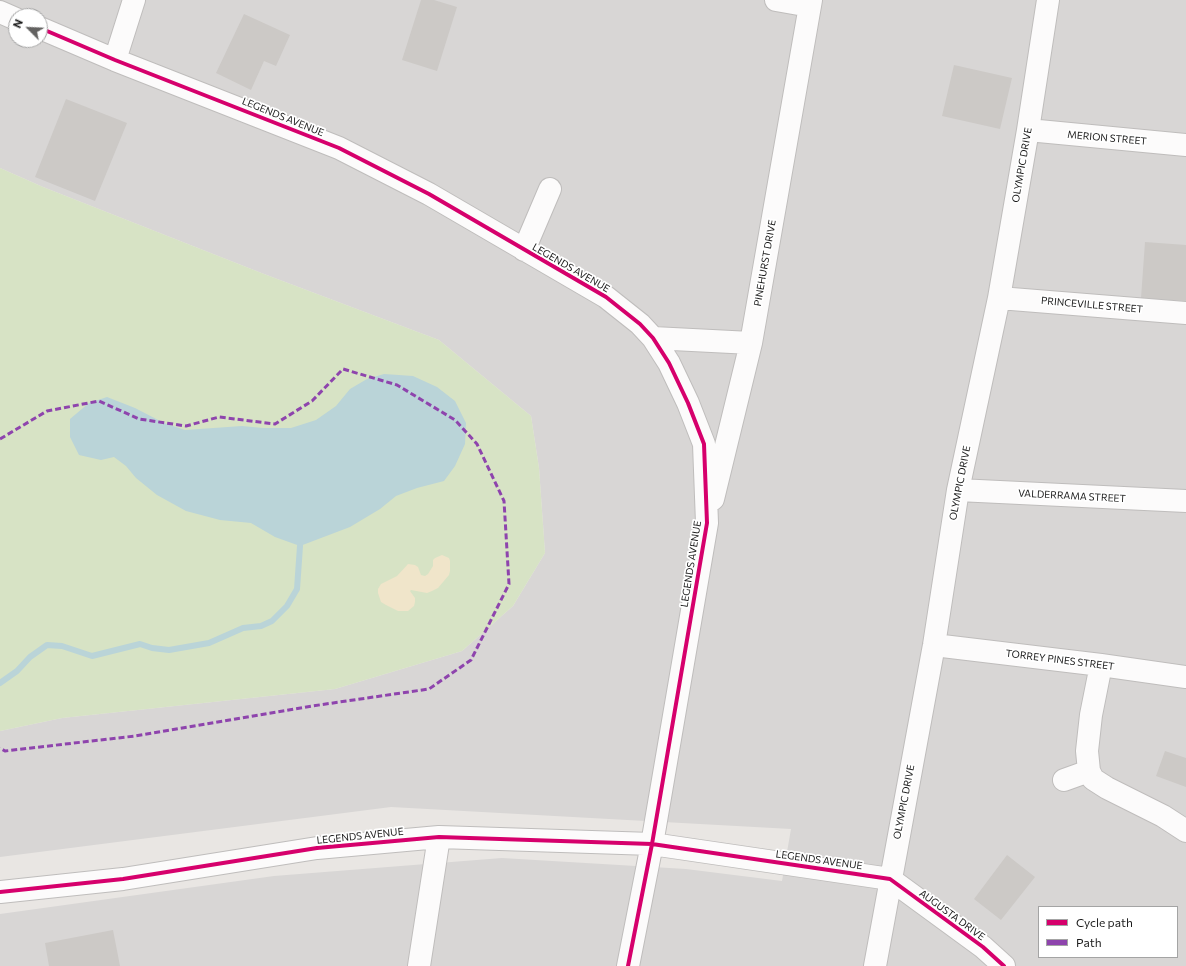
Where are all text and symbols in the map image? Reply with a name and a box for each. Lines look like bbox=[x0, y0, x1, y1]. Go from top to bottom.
north arrow bbox=[8, 8, 48, 48]
text: N bbox=[10, 17, 25, 30]
street label: LEGENDS AVENUE bbox=[240, 95, 326, 139]
street label: OLYMPIC DRIVE bbox=[1010, 127, 1034, 203]
street label: MERION STREET bbox=[1067, 129, 1147, 147]
street label: PINEHURST DRIVE bbox=[751, 219, 779, 307]
street label: LEGENDS AVENUE bbox=[530, 241, 612, 295]
street label: PRINCEVILLE STREET bbox=[1041, 295, 1143, 315]
street label: OLYMPIC DRIVE bbox=[947, 445, 973, 521]
street label: VALDERRAMA STREET bbox=[1018, 487, 1126, 505]
street label: LEGENDS AVENUE bbox=[678, 520, 704, 608]
street label: TORREY PINES STREET bbox=[1005, 647, 1115, 673]
street label: OLYMPIC DRIVE bbox=[891, 764, 917, 840]
street label: LEGENDS AVENUE bbox=[316, 825, 404, 847]
street label: LEGENDS AVENUE bbox=[775, 848, 863, 872]
street label: AUGUSTA DRIVE bbox=[917, 887, 987, 943]
legend bbox=[1038, 906, 1178, 958]
text: Cycle path bbox=[1076, 915, 1133, 929]
text: Path bbox=[1076, 935, 1102, 949]

